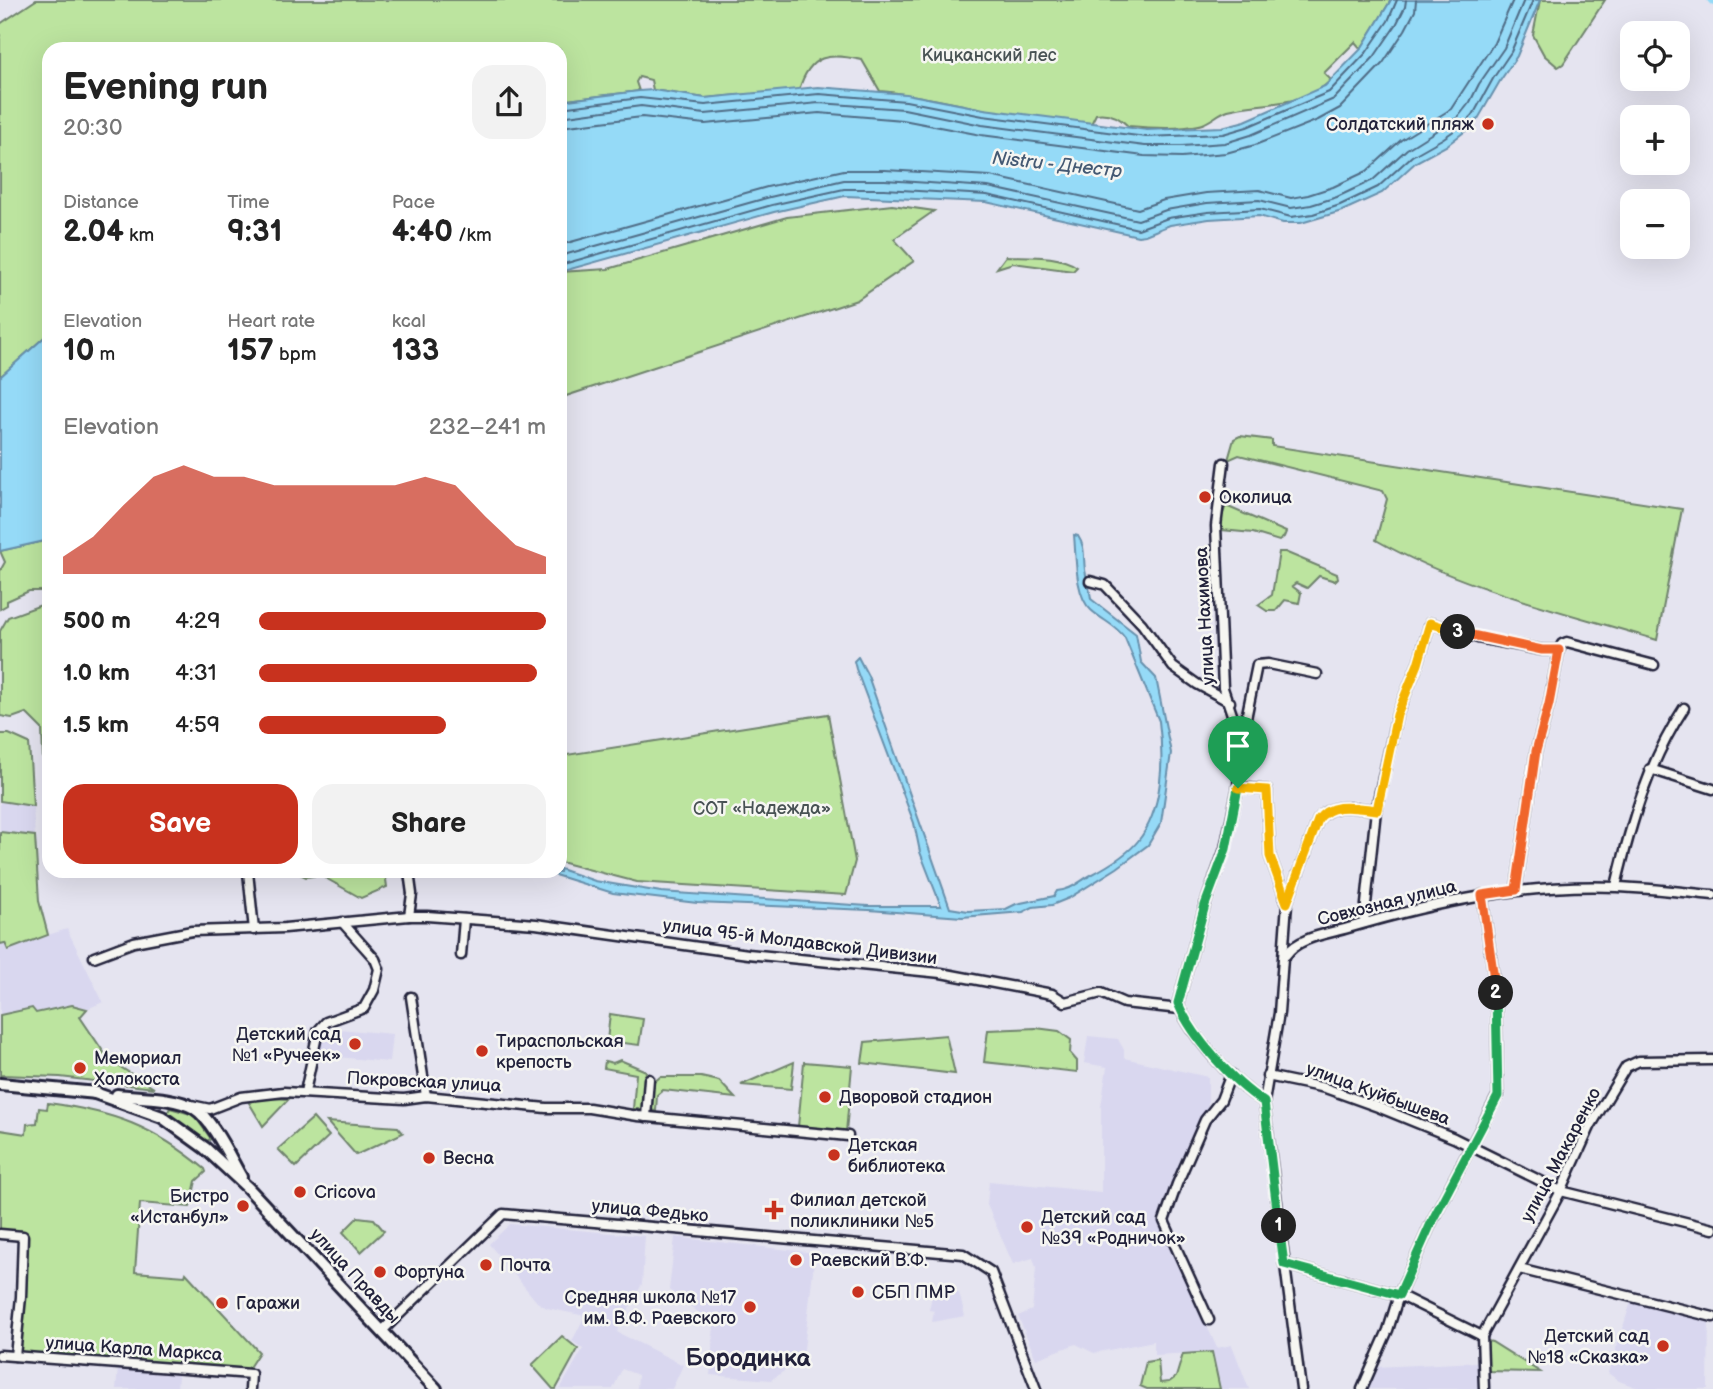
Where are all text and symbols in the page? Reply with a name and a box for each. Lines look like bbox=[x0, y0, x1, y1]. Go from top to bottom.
map controls bbox=[1620, 21, 1690, 259]
button: locate bbox=[1620, 21, 1690, 91]
park label: Кицканский лес bbox=[921, 45, 1057, 66]
text: Evening run bbox=[63, 65, 268, 110]
button: share bbox=[472, 65, 546, 139]
button: + bbox=[1620, 105, 1690, 175]
text: 20:30 bbox=[63, 114, 122, 142]
place label: Солдатский пляж bbox=[1326, 114, 1474, 135]
marker: Солдатский пляж bbox=[1480, 116, 1496, 132]
water label: Nistru - Днестр bbox=[991, 147, 1123, 183]
button: − bbox=[1620, 189, 1690, 259]
text: Distance bbox=[63, 191, 139, 214]
text: Time bbox=[227, 191, 269, 214]
text: Pace bbox=[392, 191, 435, 214]
text: 2.04 bbox=[63, 214, 124, 250]
text: 9:31 bbox=[227, 214, 282, 250]
text: 4:40 bbox=[392, 214, 453, 250]
text: km bbox=[124, 224, 154, 247]
text: /km bbox=[453, 224, 492, 247]
text: Elevation bbox=[63, 310, 142, 333]
text: Heart rate bbox=[227, 310, 315, 333]
text: kcal bbox=[392, 310, 426, 333]
text: 10 bbox=[63, 333, 94, 369]
text: 157 bbox=[227, 333, 274, 369]
text: 133 bbox=[392, 333, 439, 369]
text: m bbox=[94, 343, 115, 366]
text: bpm bbox=[274, 343, 316, 366]
text: Elevation bbox=[63, 413, 159, 441]
text: 232–241 m bbox=[429, 413, 546, 441]
place label: Околица bbox=[1219, 487, 1292, 508]
marker: Околица bbox=[1197, 489, 1213, 505]
street label: улица Нахимова bbox=[1191, 546, 1219, 686]
text: 500 m bbox=[63, 607, 131, 635]
text: 4:29 bbox=[175, 607, 221, 635]
pin: 3 bbox=[1440, 614, 1476, 650]
text: 3 bbox=[1452, 620, 1463, 643]
text: 1.0 km bbox=[63, 659, 130, 687]
text: 4:31 bbox=[175, 659, 217, 687]
text: 1.5 km bbox=[63, 711, 129, 739]
text: 4:59 bbox=[175, 711, 220, 739]
pin bbox=[1208, 716, 1268, 788]
icon: arrive bbox=[1219, 727, 1257, 765]
button: Save bbox=[63, 784, 298, 864]
button: Share bbox=[312, 784, 546, 864]
park label: СОТ «Надежда» bbox=[693, 798, 831, 819]
street label: Совхозная улица bbox=[1315, 876, 1459, 930]
street label: улица 95-й Молдавской Дивизии bbox=[662, 915, 938, 969]
pin: 2 bbox=[1478, 976, 1514, 1010]
text: 2 bbox=[1490, 981, 1501, 1004]
place label: Детский сад №1 «Ручеек» bbox=[232, 1024, 341, 1066]
place label: Тираспольская крепость bbox=[496, 1031, 624, 1073]
marker: Детский сад №1 «Ручеек» bbox=[347, 1036, 363, 1052]
marker: Тираспольская крепость bbox=[474, 1043, 490, 1059]
place label: Мемориал Холокоста bbox=[94, 1048, 181, 1090]
street label: улица Куйбышева bbox=[1303, 1058, 1453, 1130]
marker: Мемориал Холокоста bbox=[72, 1060, 88, 1076]
street label: Покровская улица bbox=[346, 1067, 502, 1097]
street label: улица Макаренко bbox=[1517, 1084, 1605, 1226]
place label: Дворовой стадион bbox=[839, 1087, 992, 1108]
marker: Дворовой стадион bbox=[817, 1089, 833, 1105]
place label: Детская библиотека bbox=[848, 1135, 946, 1177]
marker: Детская библиотека bbox=[826, 1147, 842, 1163]
place label: Весна bbox=[443, 1148, 494, 1169]
marker: Весна bbox=[421, 1150, 437, 1166]
place label: Cricova bbox=[314, 1182, 376, 1203]
marker: Cricova bbox=[292, 1184, 308, 1200]
place label: Бистро «Истанбул» bbox=[130, 1186, 229, 1228]
place label: Филиал детской поликлиники №5 bbox=[790, 1190, 934, 1232]
street label: улица Федько bbox=[591, 1195, 709, 1227]
marker: Бистро «Истанбул» bbox=[235, 1198, 251, 1214]
marker: Филиал детской поликлиники №5 bbox=[764, 1200, 784, 1220]
place label: Детский сад №39 «Родничок» bbox=[1041, 1207, 1186, 1249]
pin: 1 bbox=[1262, 1208, 1296, 1244]
text: 1 bbox=[1275, 1214, 1283, 1237]
marker: Детский сад №39 «Родничок» bbox=[1019, 1219, 1035, 1235]
street label: улица Правды bbox=[306, 1224, 404, 1328]
place label: Раевский В.Ф. bbox=[810, 1250, 927, 1271]
marker: Раевский В.Ф. bbox=[788, 1252, 804, 1268]
place label: Почта bbox=[500, 1255, 551, 1276]
marker: Почта bbox=[478, 1257, 494, 1273]
place label: Фортуна bbox=[394, 1262, 465, 1283]
marker: Фортуна bbox=[372, 1264, 388, 1280]
place label: СБП ПМР bbox=[872, 1282, 956, 1303]
marker: СБП ПМР bbox=[850, 1284, 866, 1300]
place label: Средняя школа №17 им. В.Ф. Раевского bbox=[564, 1287, 736, 1329]
place label: Гаражи bbox=[236, 1293, 300, 1314]
marker: Гаражи bbox=[214, 1295, 230, 1311]
marker: Средняя школа №17 им. В.Ф. Раевского bbox=[742, 1299, 758, 1315]
place label: Детский сад №18 «Сказка» bbox=[1527, 1326, 1649, 1368]
street label: улица Карла Маркса bbox=[45, 1332, 223, 1366]
marker: Детский сад №18 «Сказка» bbox=[1655, 1338, 1671, 1354]
district label: Бородинка bbox=[685, 1344, 812, 1373]

